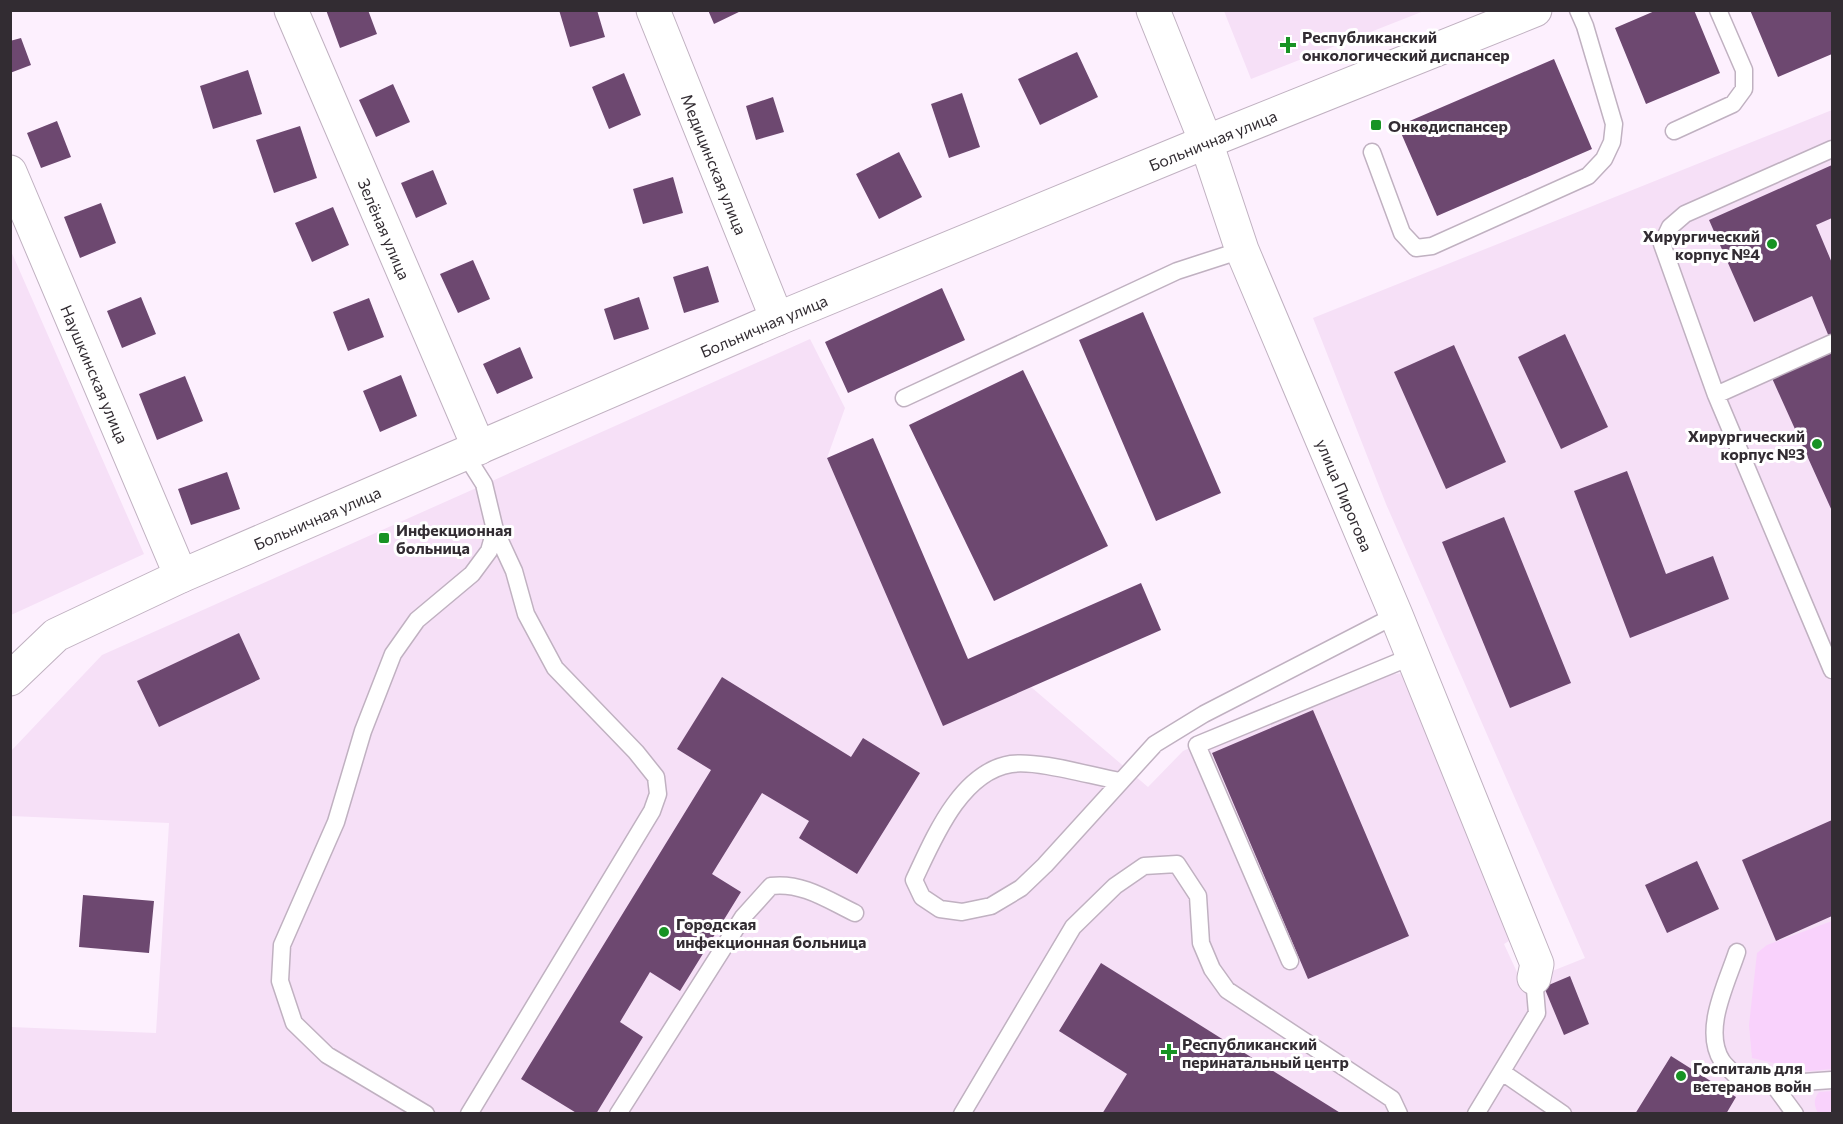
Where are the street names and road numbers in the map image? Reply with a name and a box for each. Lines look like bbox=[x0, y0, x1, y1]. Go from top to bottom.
street label: Медицинская улица bbox=[678, 91, 752, 237]
street label: Больничная улица bbox=[1146, 105, 1279, 174]
street label: Зелёная улица bbox=[355, 175, 415, 282]
street label: Больничная улица bbox=[697, 290, 830, 361]
street label: Наушкинская улица bbox=[58, 302, 133, 446]
street label: улица Пирогова bbox=[1313, 436, 1377, 554]
street label: Больничная улица bbox=[251, 482, 383, 553]

